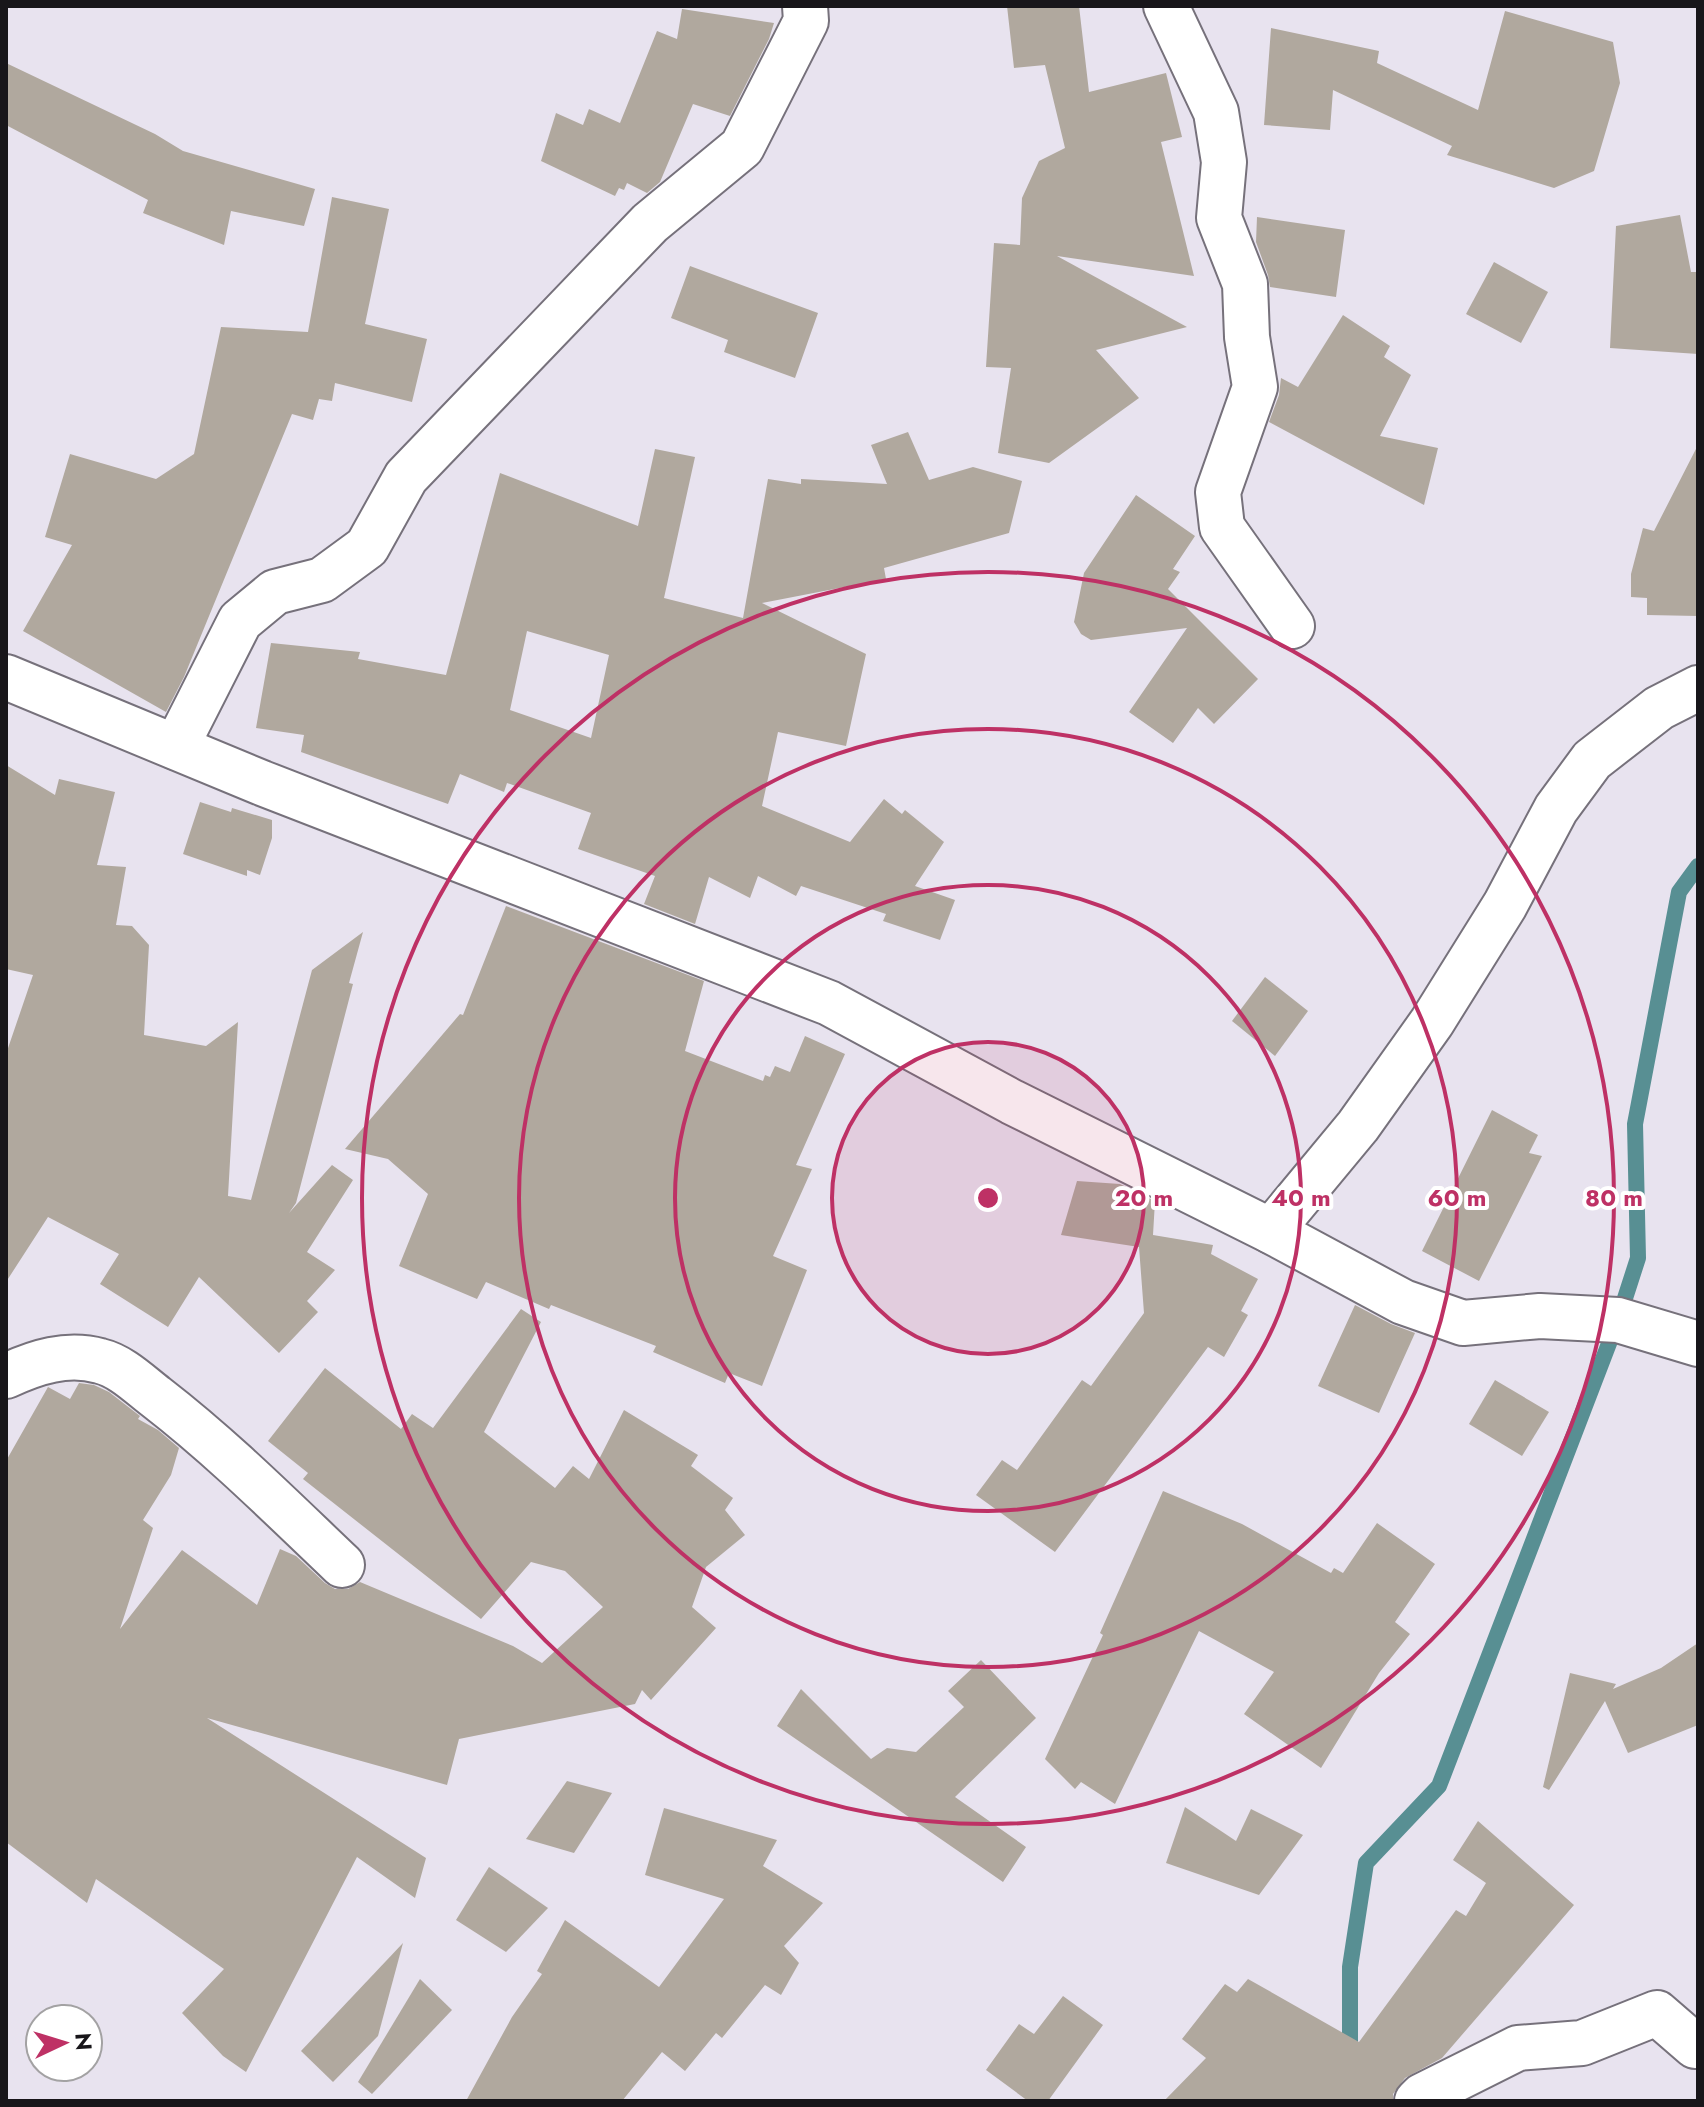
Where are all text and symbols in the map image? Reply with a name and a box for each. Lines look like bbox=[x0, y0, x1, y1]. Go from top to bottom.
text: 20 m bbox=[1115, 1180, 1173, 1215]
text: 40 m bbox=[1271, 1180, 1331, 1215]
text: 60 m bbox=[1428, 1180, 1486, 1215]
text: 80 m bbox=[1585, 1180, 1643, 1215]
centre of rings bbox=[974, 1184, 1002, 1212]
north arrow bbox=[24, 2003, 104, 2083]
text: N bbox=[67, 2032, 101, 2051]

